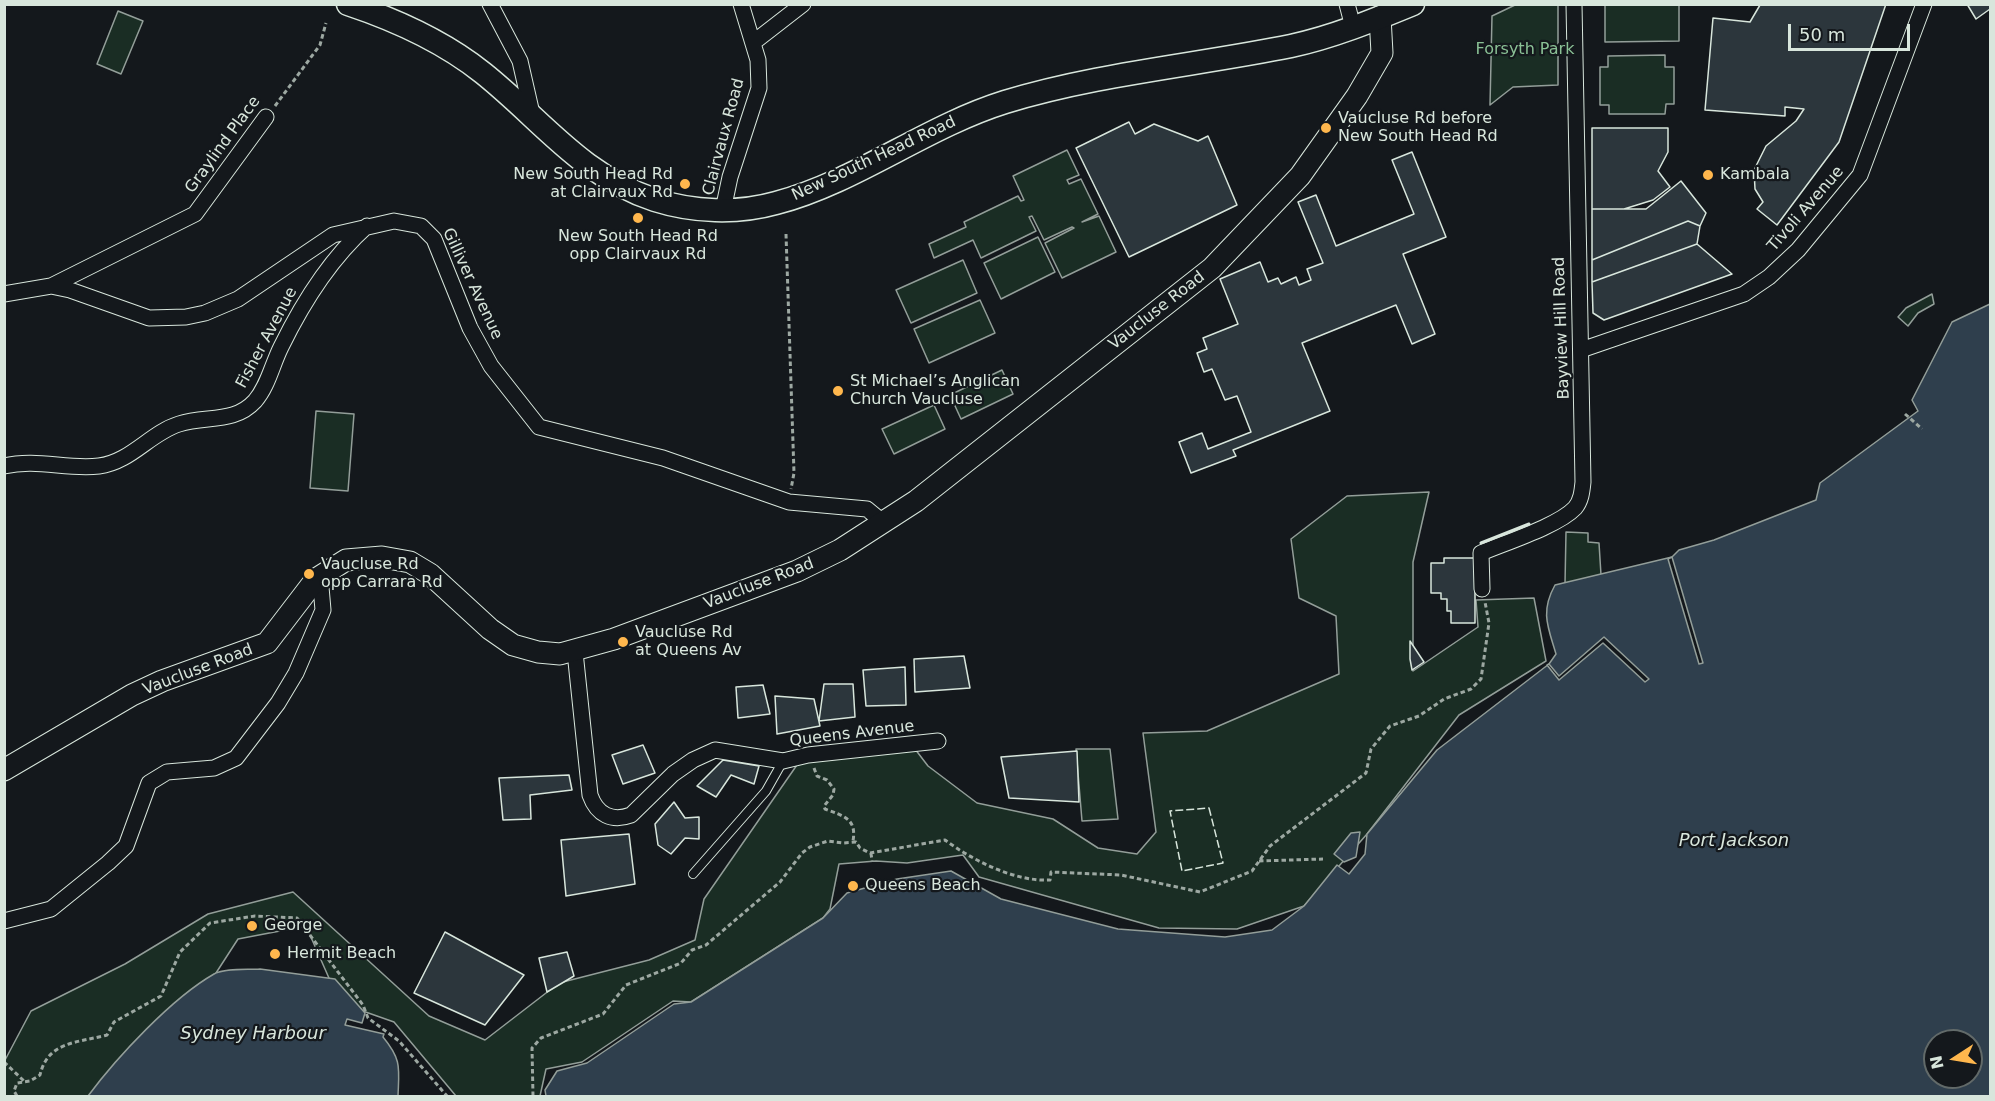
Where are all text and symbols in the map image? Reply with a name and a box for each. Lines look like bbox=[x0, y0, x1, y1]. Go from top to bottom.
scale bar bbox=[1791, 12, 1912, 50]
text: 50 m bbox=[1799, 24, 1845, 45]
park label: Forsyth Park bbox=[1476, 40, 1574, 60]
street label: Clairvaux Road bbox=[699, 76, 749, 198]
street label: Graylind Place bbox=[181, 93, 265, 197]
place label: Vaucluse Rd before New South Head Rd bbox=[1338, 109, 1498, 147]
street label: New South Head Road bbox=[789, 113, 959, 205]
marker: Vaucluse Rd before New South Head Rd bbox=[1319, 121, 1333, 135]
street label: Tivoli Avenue bbox=[1764, 163, 1848, 255]
place label: New South Head Rd at Clairvaux Rd bbox=[513, 165, 673, 203]
place label: Kambala bbox=[1720, 165, 1790, 185]
marker: Kambala bbox=[1701, 168, 1715, 182]
marker: New South Head Rd at Clairvaux Rd bbox=[678, 177, 692, 191]
marker: New South Head Rd opp Clairvaux Rd bbox=[631, 211, 645, 225]
street label: Gilliver Avenue bbox=[438, 225, 506, 343]
place label: New South Head Rd opp Clairvaux Rd bbox=[558, 227, 718, 265]
street label: Bayview Hill Road bbox=[1550, 256, 1574, 400]
street label: Vaucluse Road bbox=[1105, 268, 1209, 354]
street label: Fisher Avenue bbox=[232, 284, 302, 392]
place label: St Michael’s Anglican Church Vaucluse bbox=[850, 372, 1020, 410]
marker: St Michael’s Anglican Church Vaucluse bbox=[831, 384, 845, 398]
street label: Vaucluse Road bbox=[701, 554, 817, 614]
place label: Vaucluse Rd opp Carrara Rd bbox=[321, 555, 443, 593]
marker: Vaucluse Rd opp Carrara Rd bbox=[302, 567, 316, 581]
place label: Vaucluse Rd at Queens Av bbox=[635, 623, 742, 661]
marker: Vaucluse Rd at Queens Av bbox=[616, 635, 630, 649]
street label: Vaucluse Road bbox=[140, 640, 256, 700]
street label: Queens Avenue bbox=[789, 717, 915, 751]
water label: Port Jackson bbox=[1679, 830, 1789, 852]
place label: Queens Beach bbox=[865, 876, 981, 896]
marker: Queens Beach bbox=[846, 879, 860, 893]
place label: George bbox=[264, 916, 322, 936]
marker: George bbox=[245, 919, 259, 933]
place label: Hermit Beach bbox=[287, 944, 396, 964]
marker: Hermit Beach bbox=[268, 947, 282, 961]
water label: Sydney Harbour bbox=[180, 1023, 326, 1045]
north arrow bbox=[1923, 1029, 1983, 1089]
text: N bbox=[1926, 1054, 1948, 1071]

